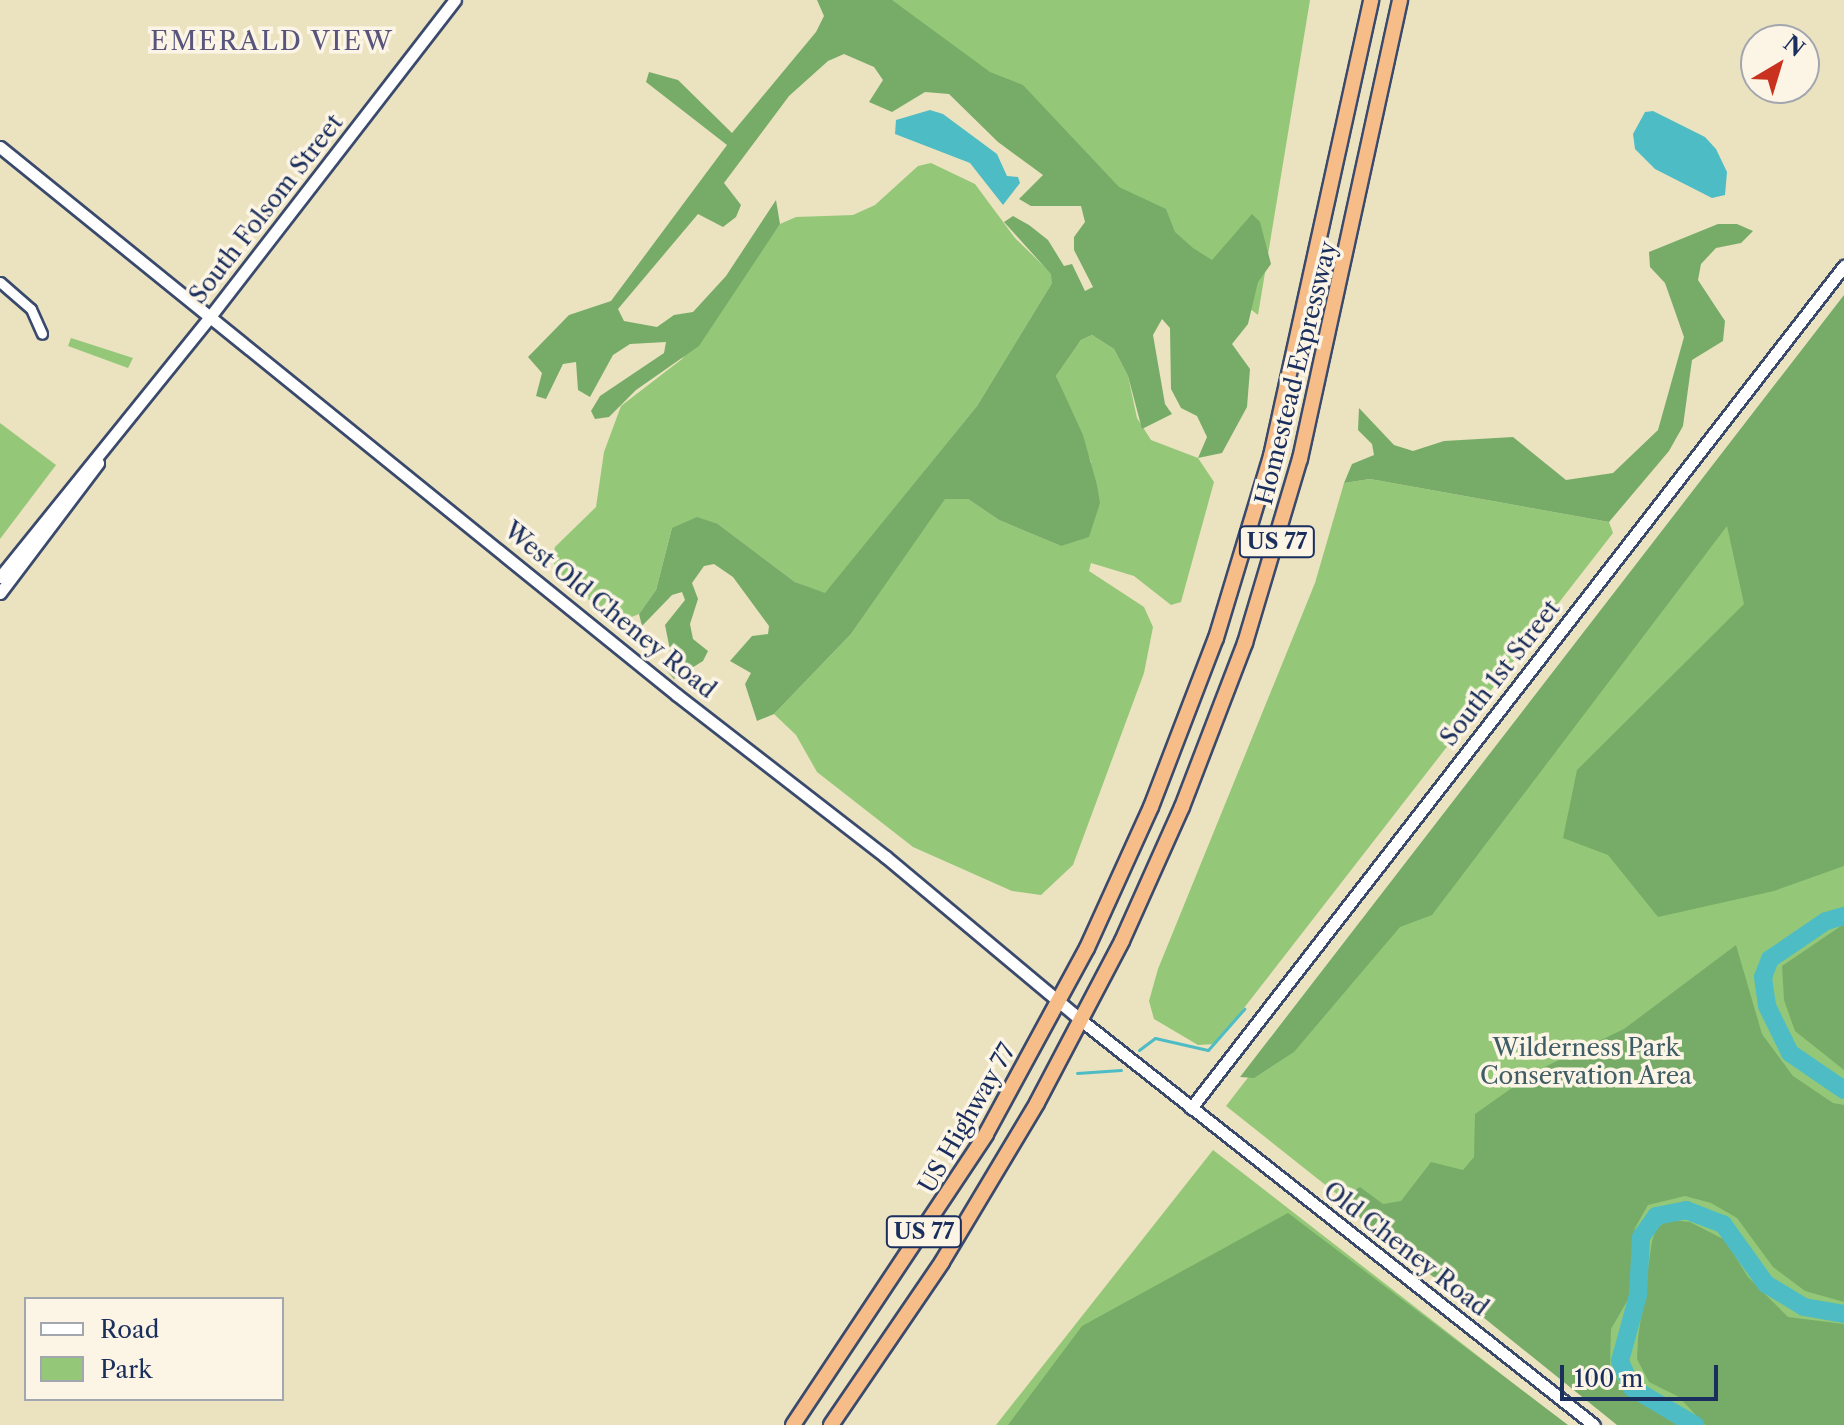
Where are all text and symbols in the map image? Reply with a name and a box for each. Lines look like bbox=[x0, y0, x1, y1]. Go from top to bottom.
north arrow bbox=[1740, 24, 1820, 104]
district label: EMERALD VIEW bbox=[150, 26, 394, 58]
text: N bbox=[1778, 30, 1810, 63]
street label: South Folsom Street bbox=[183, 109, 349, 309]
street label: Homestead Expressway bbox=[1249, 238, 1343, 508]
street label: West Old Cheney Road bbox=[498, 515, 722, 705]
road number: US 77 bbox=[1237, 524, 1317, 560]
street label: South 1st Street bbox=[1434, 594, 1566, 752]
park label: Wilderness Park Conservation Area bbox=[1480, 1034, 1692, 1090]
street label: US Highway 77 bbox=[912, 1038, 1022, 1198]
street label: Old Cheney Road bbox=[1318, 1175, 1494, 1323]
road number: US 77 bbox=[884, 1214, 964, 1250]
legend bbox=[24, 1297, 284, 1401]
text: Road bbox=[100, 1315, 159, 1344]
scale bar bbox=[1564, 1349, 1722, 1399]
text: Park bbox=[100, 1355, 152, 1384]
text: 100 m bbox=[1574, 1364, 1643, 1393]

